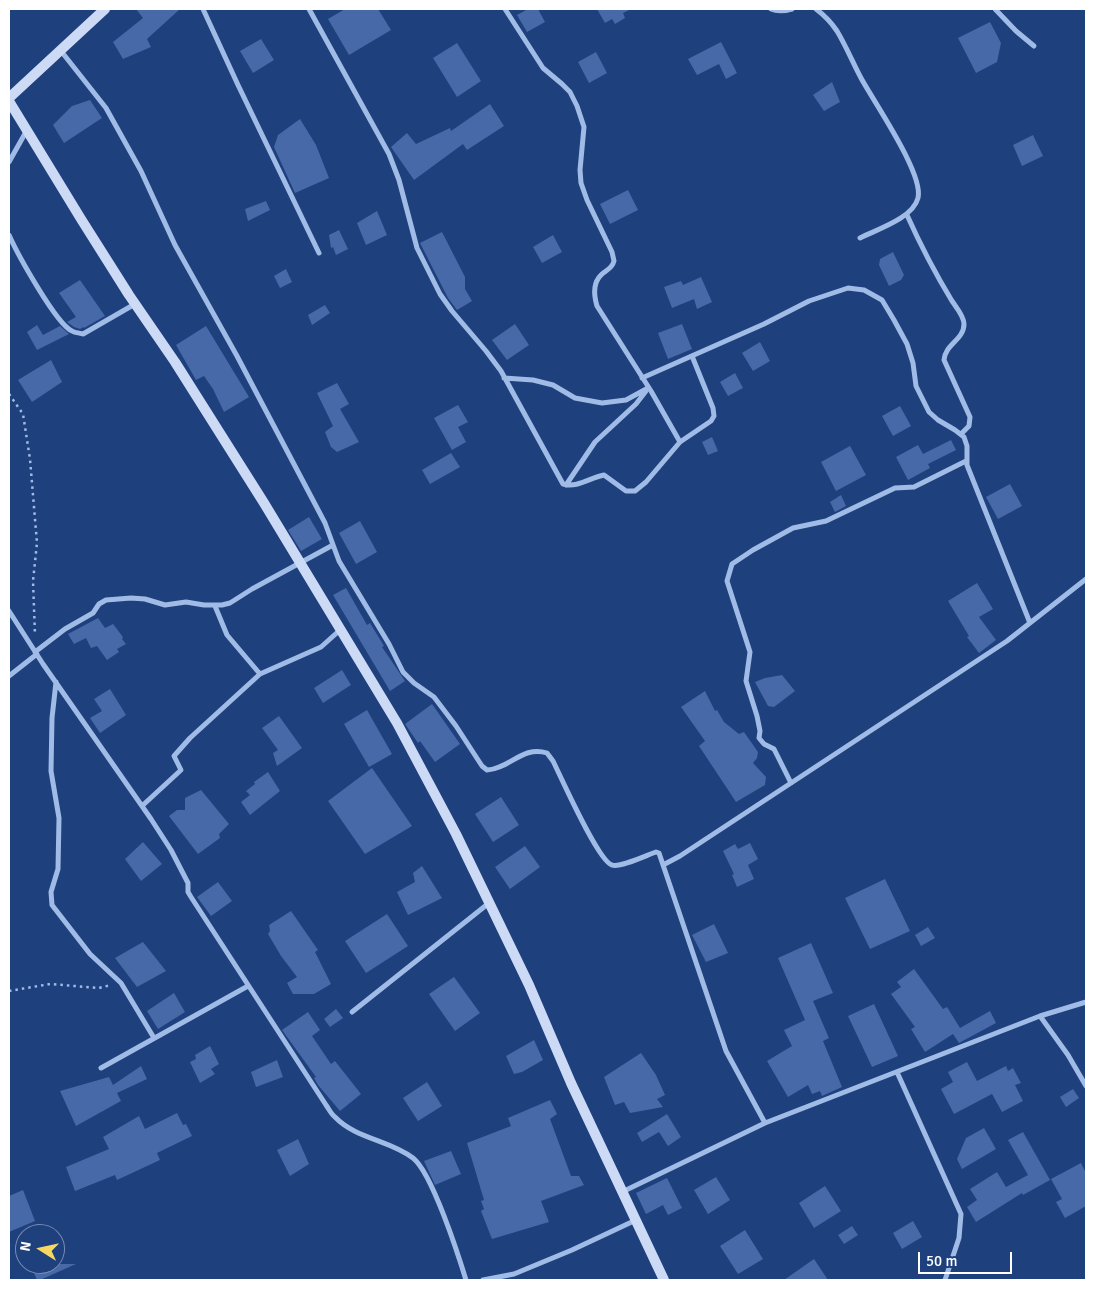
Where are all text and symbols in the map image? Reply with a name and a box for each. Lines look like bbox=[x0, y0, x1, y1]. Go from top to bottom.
north arrow bbox=[15, 1224, 65, 1274]
text: N bbox=[17, 1240, 35, 1253]
scale bar bbox=[920, 1242, 1014, 1274]
text: 50 m bbox=[926, 1252, 957, 1270]

